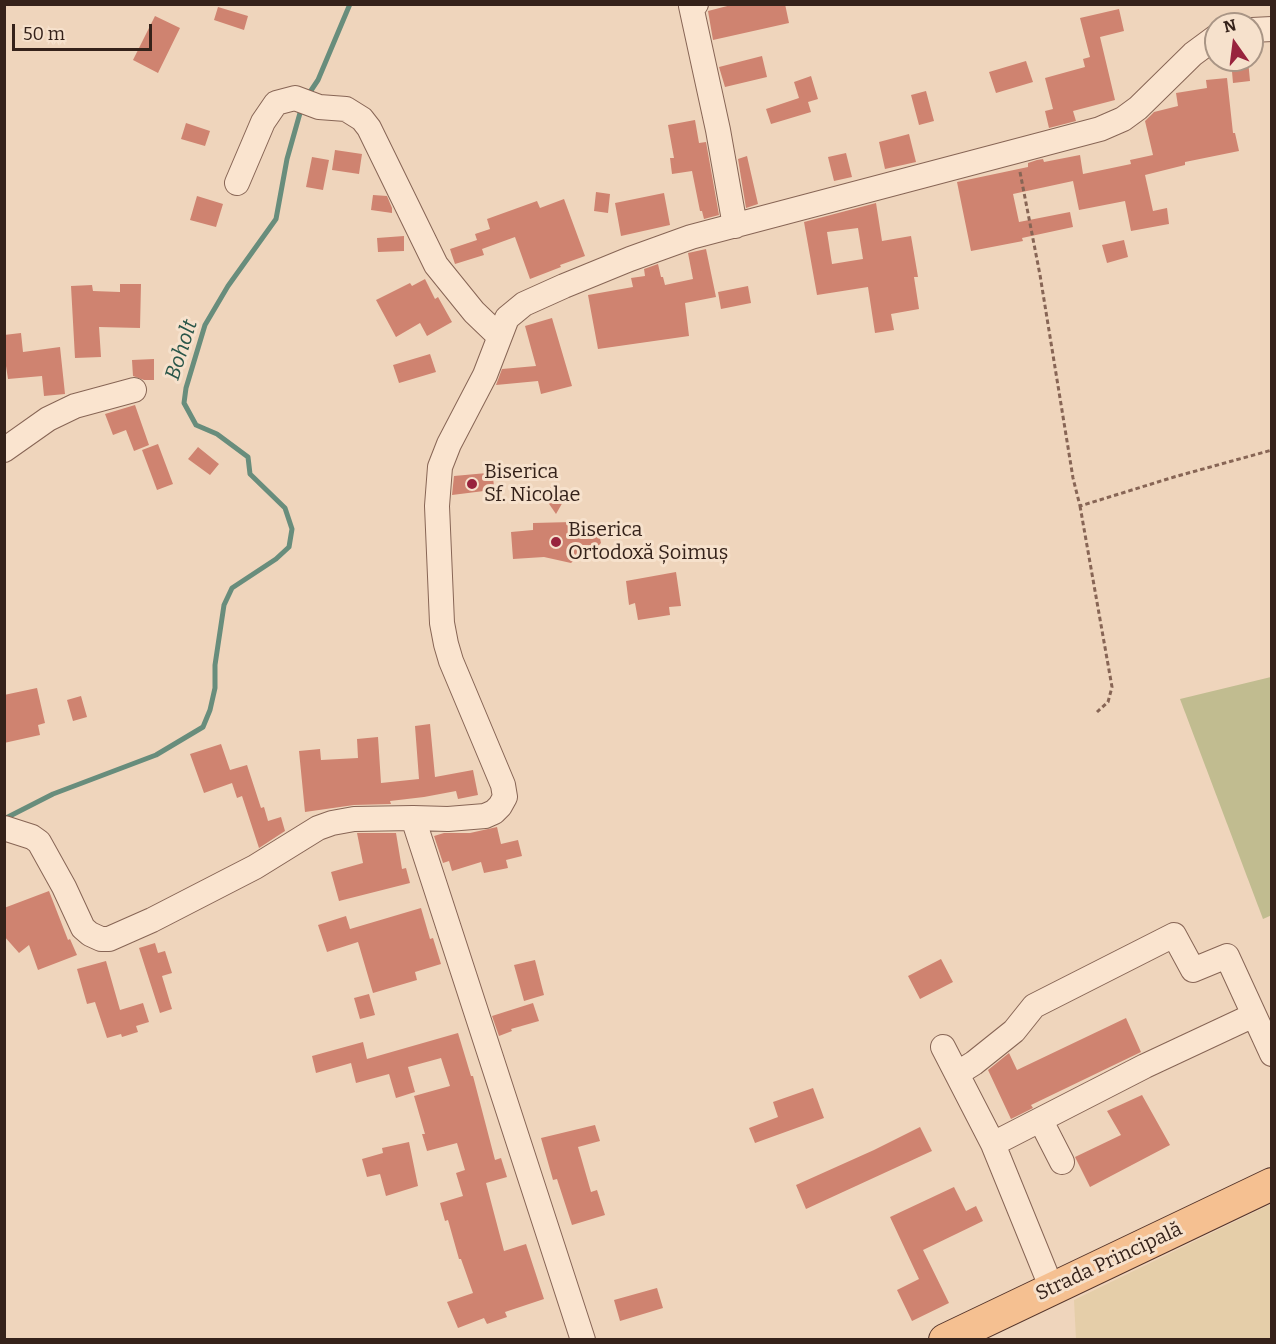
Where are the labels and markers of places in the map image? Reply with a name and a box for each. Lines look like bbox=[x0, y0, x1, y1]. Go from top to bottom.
place label: Biserica Sf. Nicolae bbox=[484, 460, 581, 507]
marker: Biserica Sf. Nicolae bbox=[465, 477, 479, 491]
place label: Biserica Ortodoxă Șoimuș bbox=[568, 518, 728, 565]
marker: Biserica Ortodoxă Șoimuș bbox=[549, 535, 563, 549]

